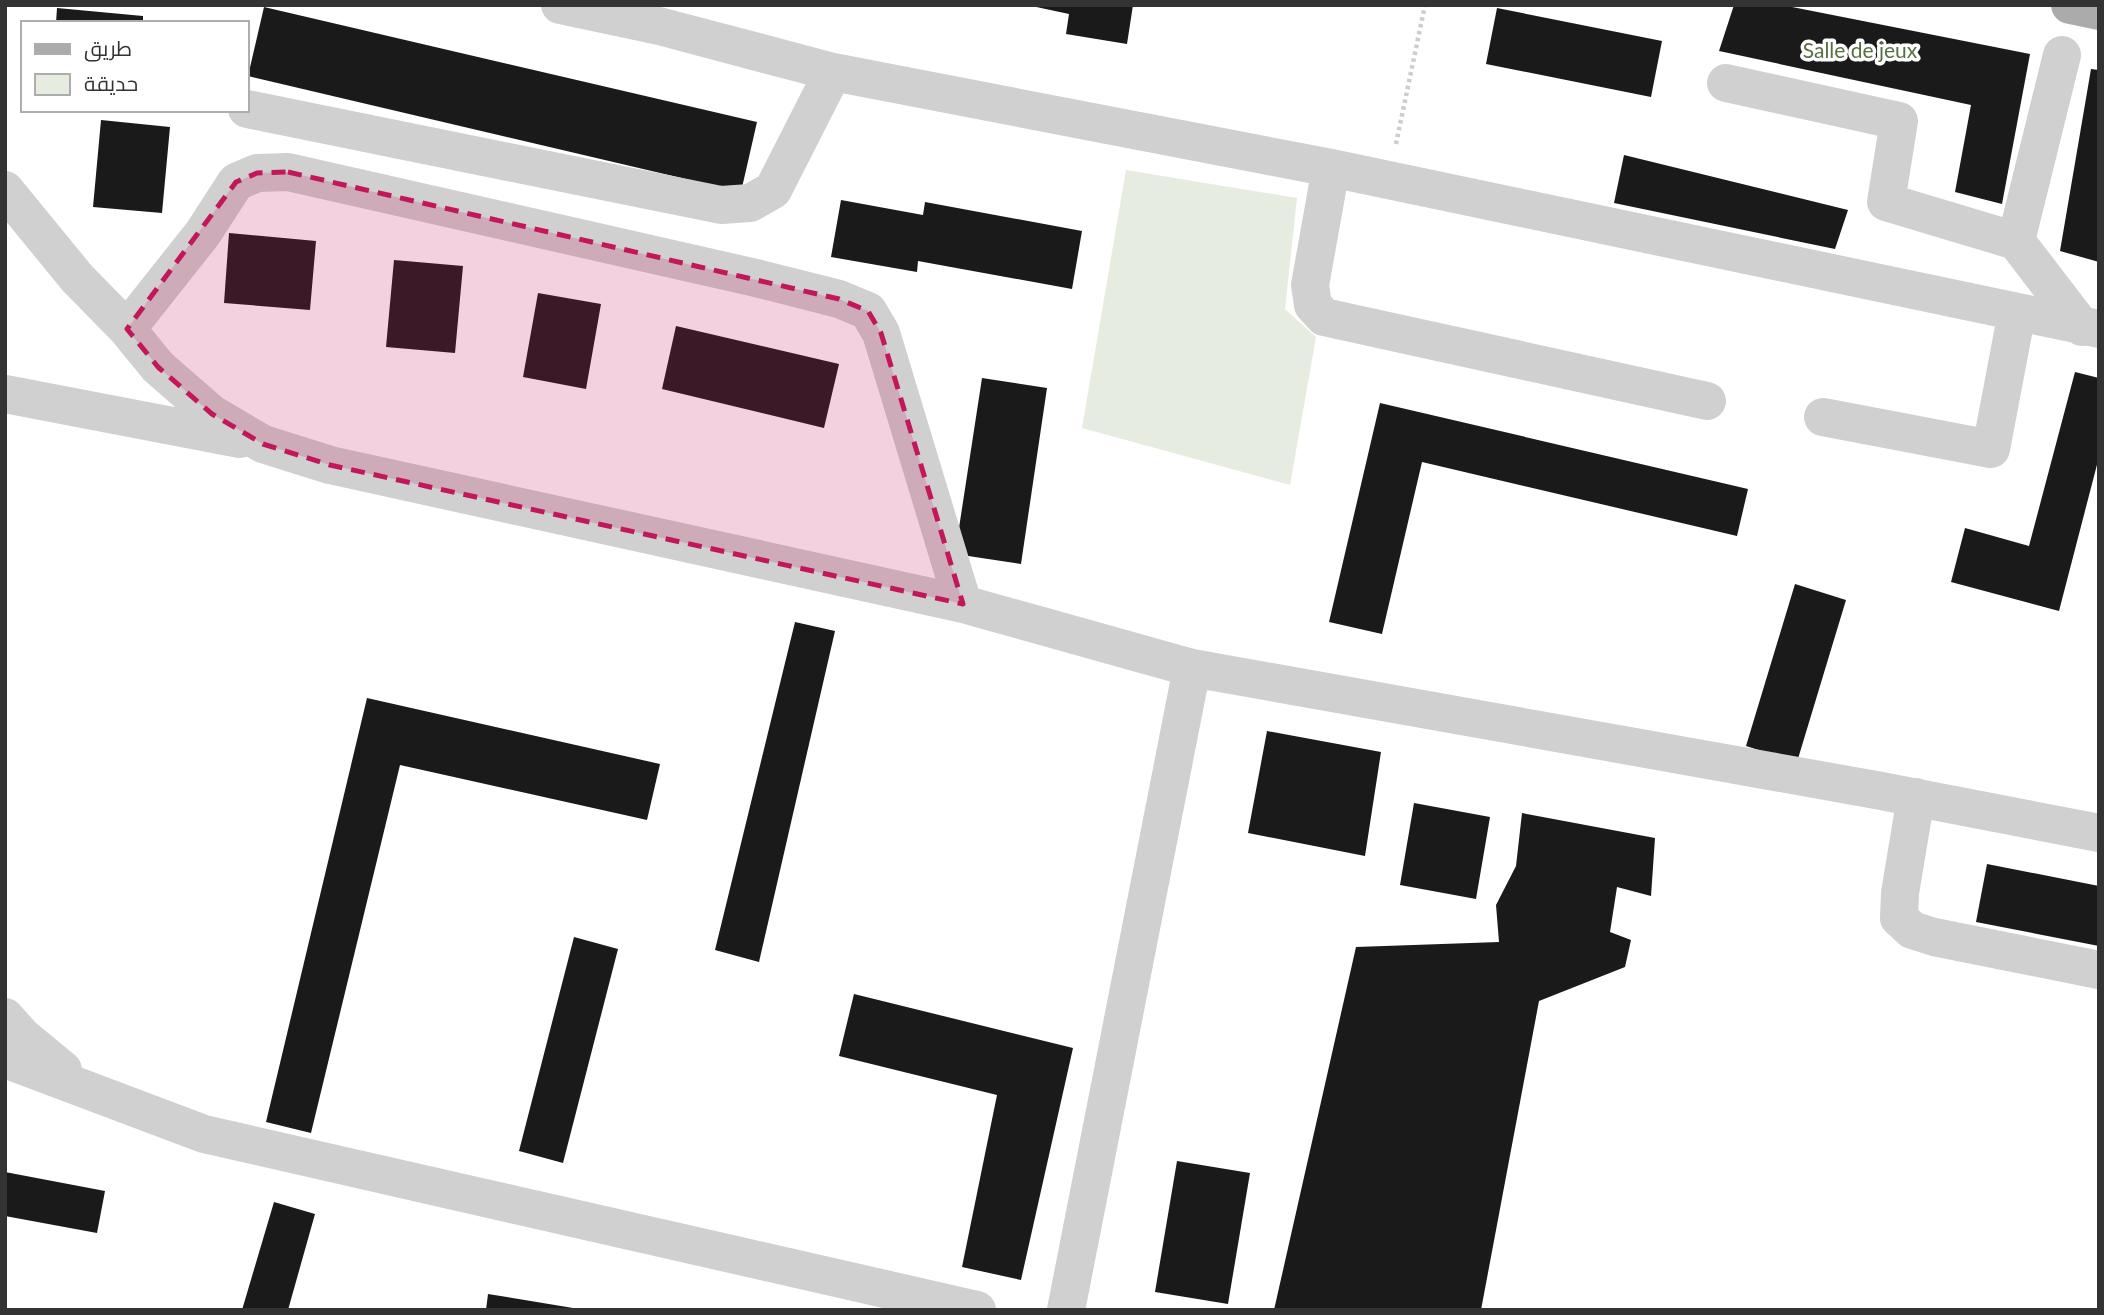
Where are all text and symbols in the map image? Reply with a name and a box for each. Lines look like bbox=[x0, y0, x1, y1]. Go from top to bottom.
legend bbox=[21, 21, 248, 112]
text: طريق bbox=[84, 35, 132, 62]
park label: Salle de jeux bbox=[1803, 37, 1918, 62]
text: حديقة bbox=[84, 70, 138, 95]

